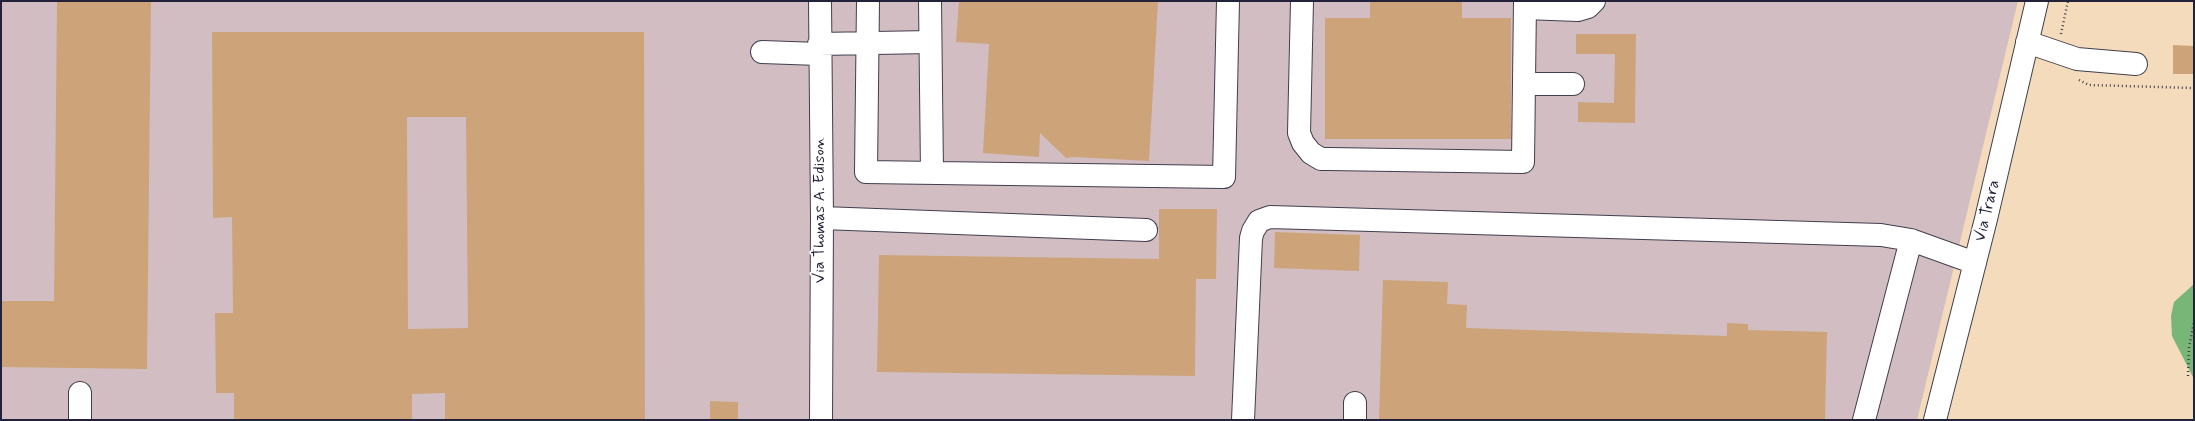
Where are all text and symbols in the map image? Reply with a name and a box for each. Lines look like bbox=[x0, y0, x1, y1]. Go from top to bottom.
street label: Via Thomas A. Edison bbox=[811, 137, 831, 283]
street label: Via Trara bbox=[1971, 178, 2005, 244]

